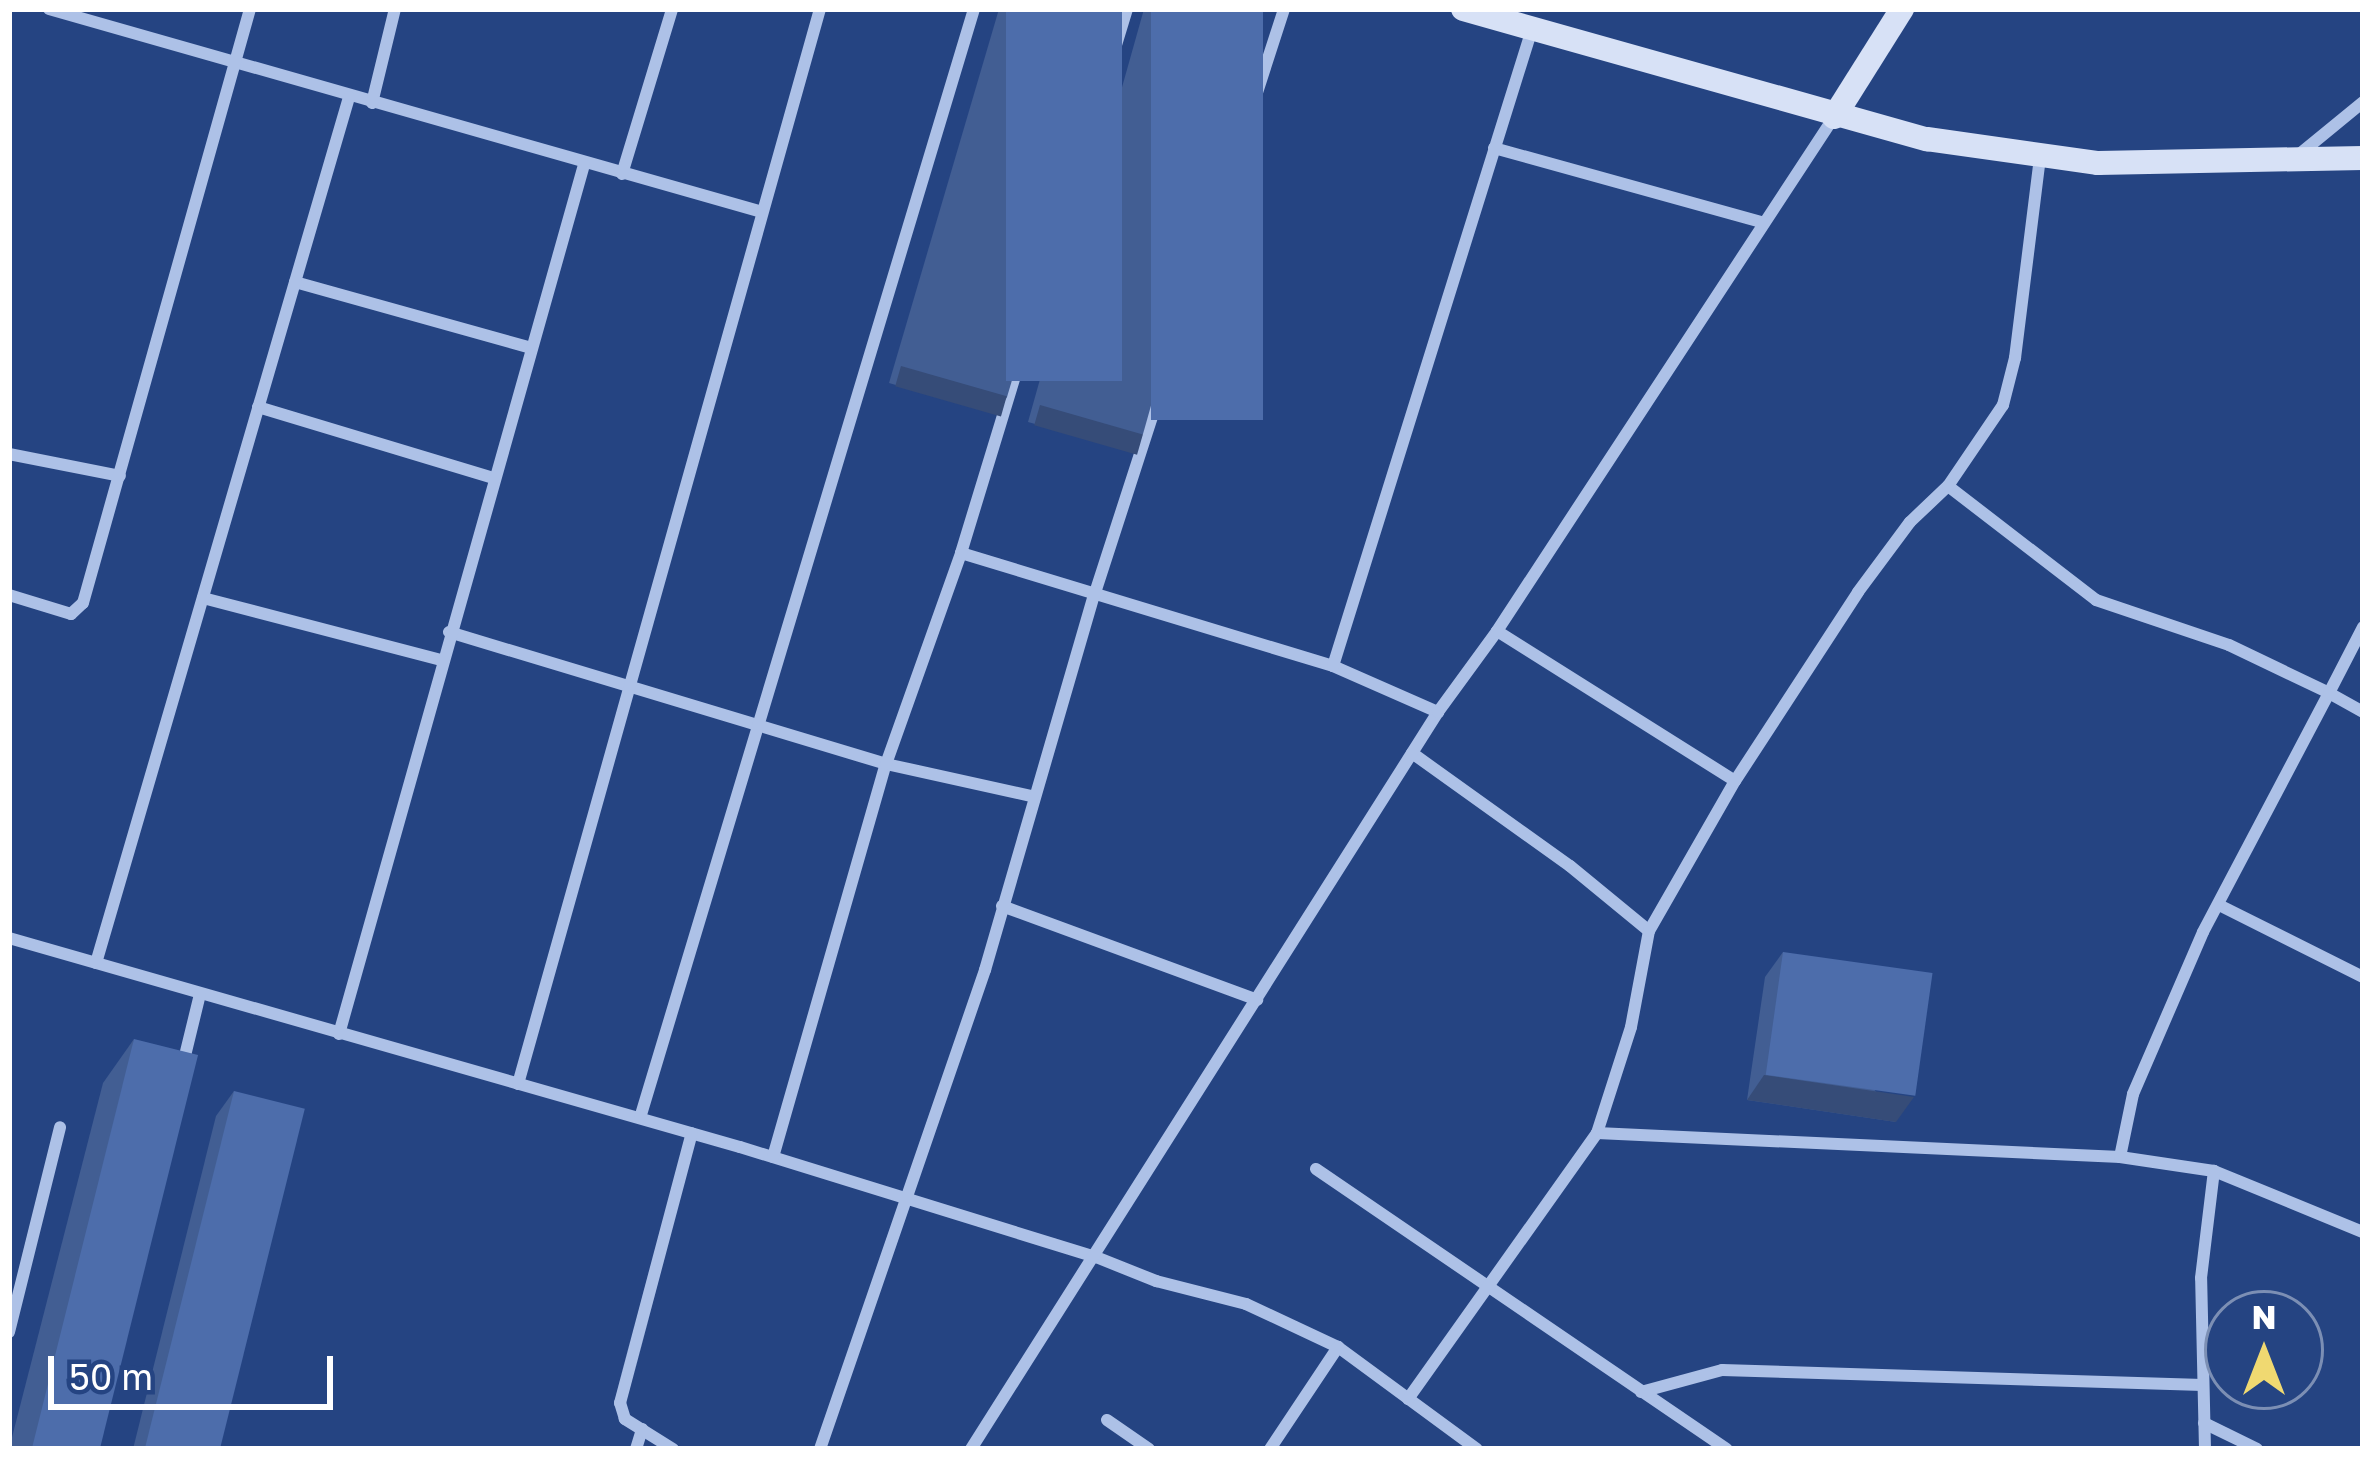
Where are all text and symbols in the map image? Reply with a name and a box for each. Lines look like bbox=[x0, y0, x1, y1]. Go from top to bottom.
north arrow bbox=[2204, 1290, 2324, 1410]
text: N bbox=[2251, 1297, 2277, 1336]
scale bar bbox=[54, 1332, 339, 1406]
text: 50 m bbox=[69, 1355, 153, 1398]

